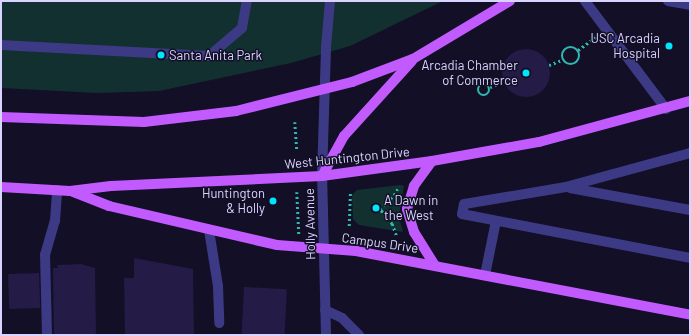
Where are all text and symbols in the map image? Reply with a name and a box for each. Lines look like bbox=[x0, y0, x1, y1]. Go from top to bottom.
place label: USC Arcadia Hospital bbox=[590, 31, 660, 62]
marker: USC Arcadia Hospital bbox=[663, 40, 675, 52]
place label: Santa Anita Park bbox=[169, 47, 262, 63]
marker: Santa Anita Park bbox=[156, 50, 166, 60]
place label: Arcadia Chamber of Commerce bbox=[421, 58, 518, 89]
marker: Arcadia Chamber of Commerce bbox=[521, 68, 531, 78]
street label: West Huntington Drive bbox=[284, 144, 410, 172]
place label: Huntington & Holly bbox=[202, 186, 265, 217]
street label: Holly Avenue bbox=[302, 188, 318, 260]
place label: A Dawn in the West bbox=[384, 193, 438, 224]
marker: Huntington & Holly bbox=[268, 196, 278, 206]
marker: A Dawn in the West bbox=[371, 203, 381, 213]
street label: Campus Drive bbox=[341, 230, 419, 256]

